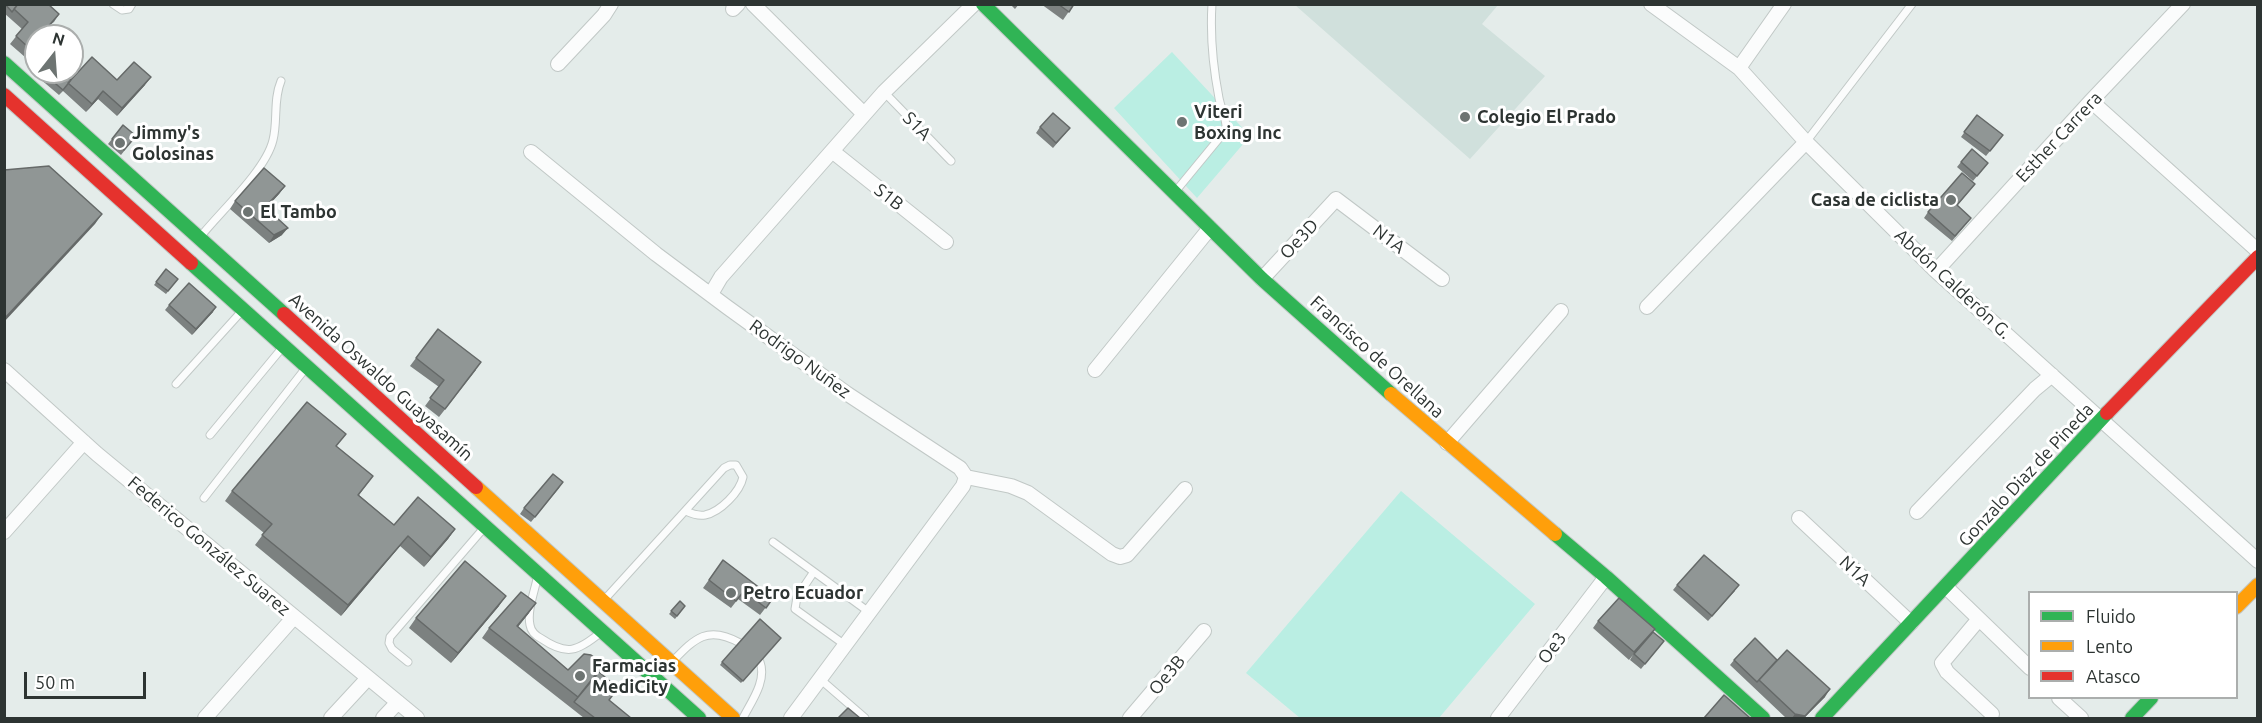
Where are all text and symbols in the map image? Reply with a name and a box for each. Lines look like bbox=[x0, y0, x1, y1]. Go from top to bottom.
north arrow bbox=[24, 24, 84, 84]
text: N bbox=[50, 28, 67, 49]
street label: Esther Carrera bbox=[2012, 87, 2106, 187]
place label: Viteri Boxing Inc bbox=[1194, 101, 1281, 144]
place label: Colegio El Prado bbox=[1477, 106, 1616, 128]
street label: S1A bbox=[898, 107, 936, 145]
marker: Colegio El Prado bbox=[1458, 110, 1472, 124]
marker: Viteri Boxing Inc bbox=[1175, 115, 1189, 129]
place label: Jimmy's Golosinas bbox=[132, 122, 214, 164]
marker: Jimmy's Golosinas bbox=[113, 136, 127, 150]
street label: S1B bbox=[870, 179, 908, 215]
place label: Casa de ciclista bbox=[1811, 189, 1939, 211]
marker: Casa de ciclista bbox=[1944, 193, 1958, 207]
place label: El Tambo bbox=[260, 201, 337, 223]
marker: El Tambo bbox=[241, 205, 255, 219]
street label: Oe3D bbox=[1275, 215, 1323, 263]
street label: N1A bbox=[1369, 220, 1409, 258]
street label: Abdón Calderón G. bbox=[1890, 224, 2016, 344]
street label: Avenida Oswaldo Guayasamín bbox=[285, 289, 477, 465]
street label: Francisco de Orellana bbox=[1306, 291, 1448, 423]
street label: Rodrigo Nuñez bbox=[745, 315, 855, 403]
street label: Gonzalo Diaz de Pineda bbox=[1954, 399, 2098, 551]
street label: Federico González Suarez bbox=[123, 472, 295, 620]
street label: N1A bbox=[1835, 551, 1875, 591]
place label: Petro Ecuador bbox=[743, 582, 863, 604]
marker: Petro Ecuador bbox=[724, 586, 738, 600]
legend bbox=[2028, 591, 2238, 699]
text: Fluido bbox=[2086, 606, 2136, 626]
street label: Oe3 bbox=[1533, 628, 1571, 668]
text: Lento bbox=[2086, 636, 2133, 656]
street label: Oe3B bbox=[1144, 651, 1190, 699]
place label: Farmacias MediCity bbox=[592, 655, 676, 698]
scale bar bbox=[27, 660, 148, 698]
text: Atasco bbox=[2086, 666, 2141, 686]
marker: Farmacias MediCity bbox=[573, 669, 587, 683]
text: 50 m bbox=[35, 672, 75, 692]

